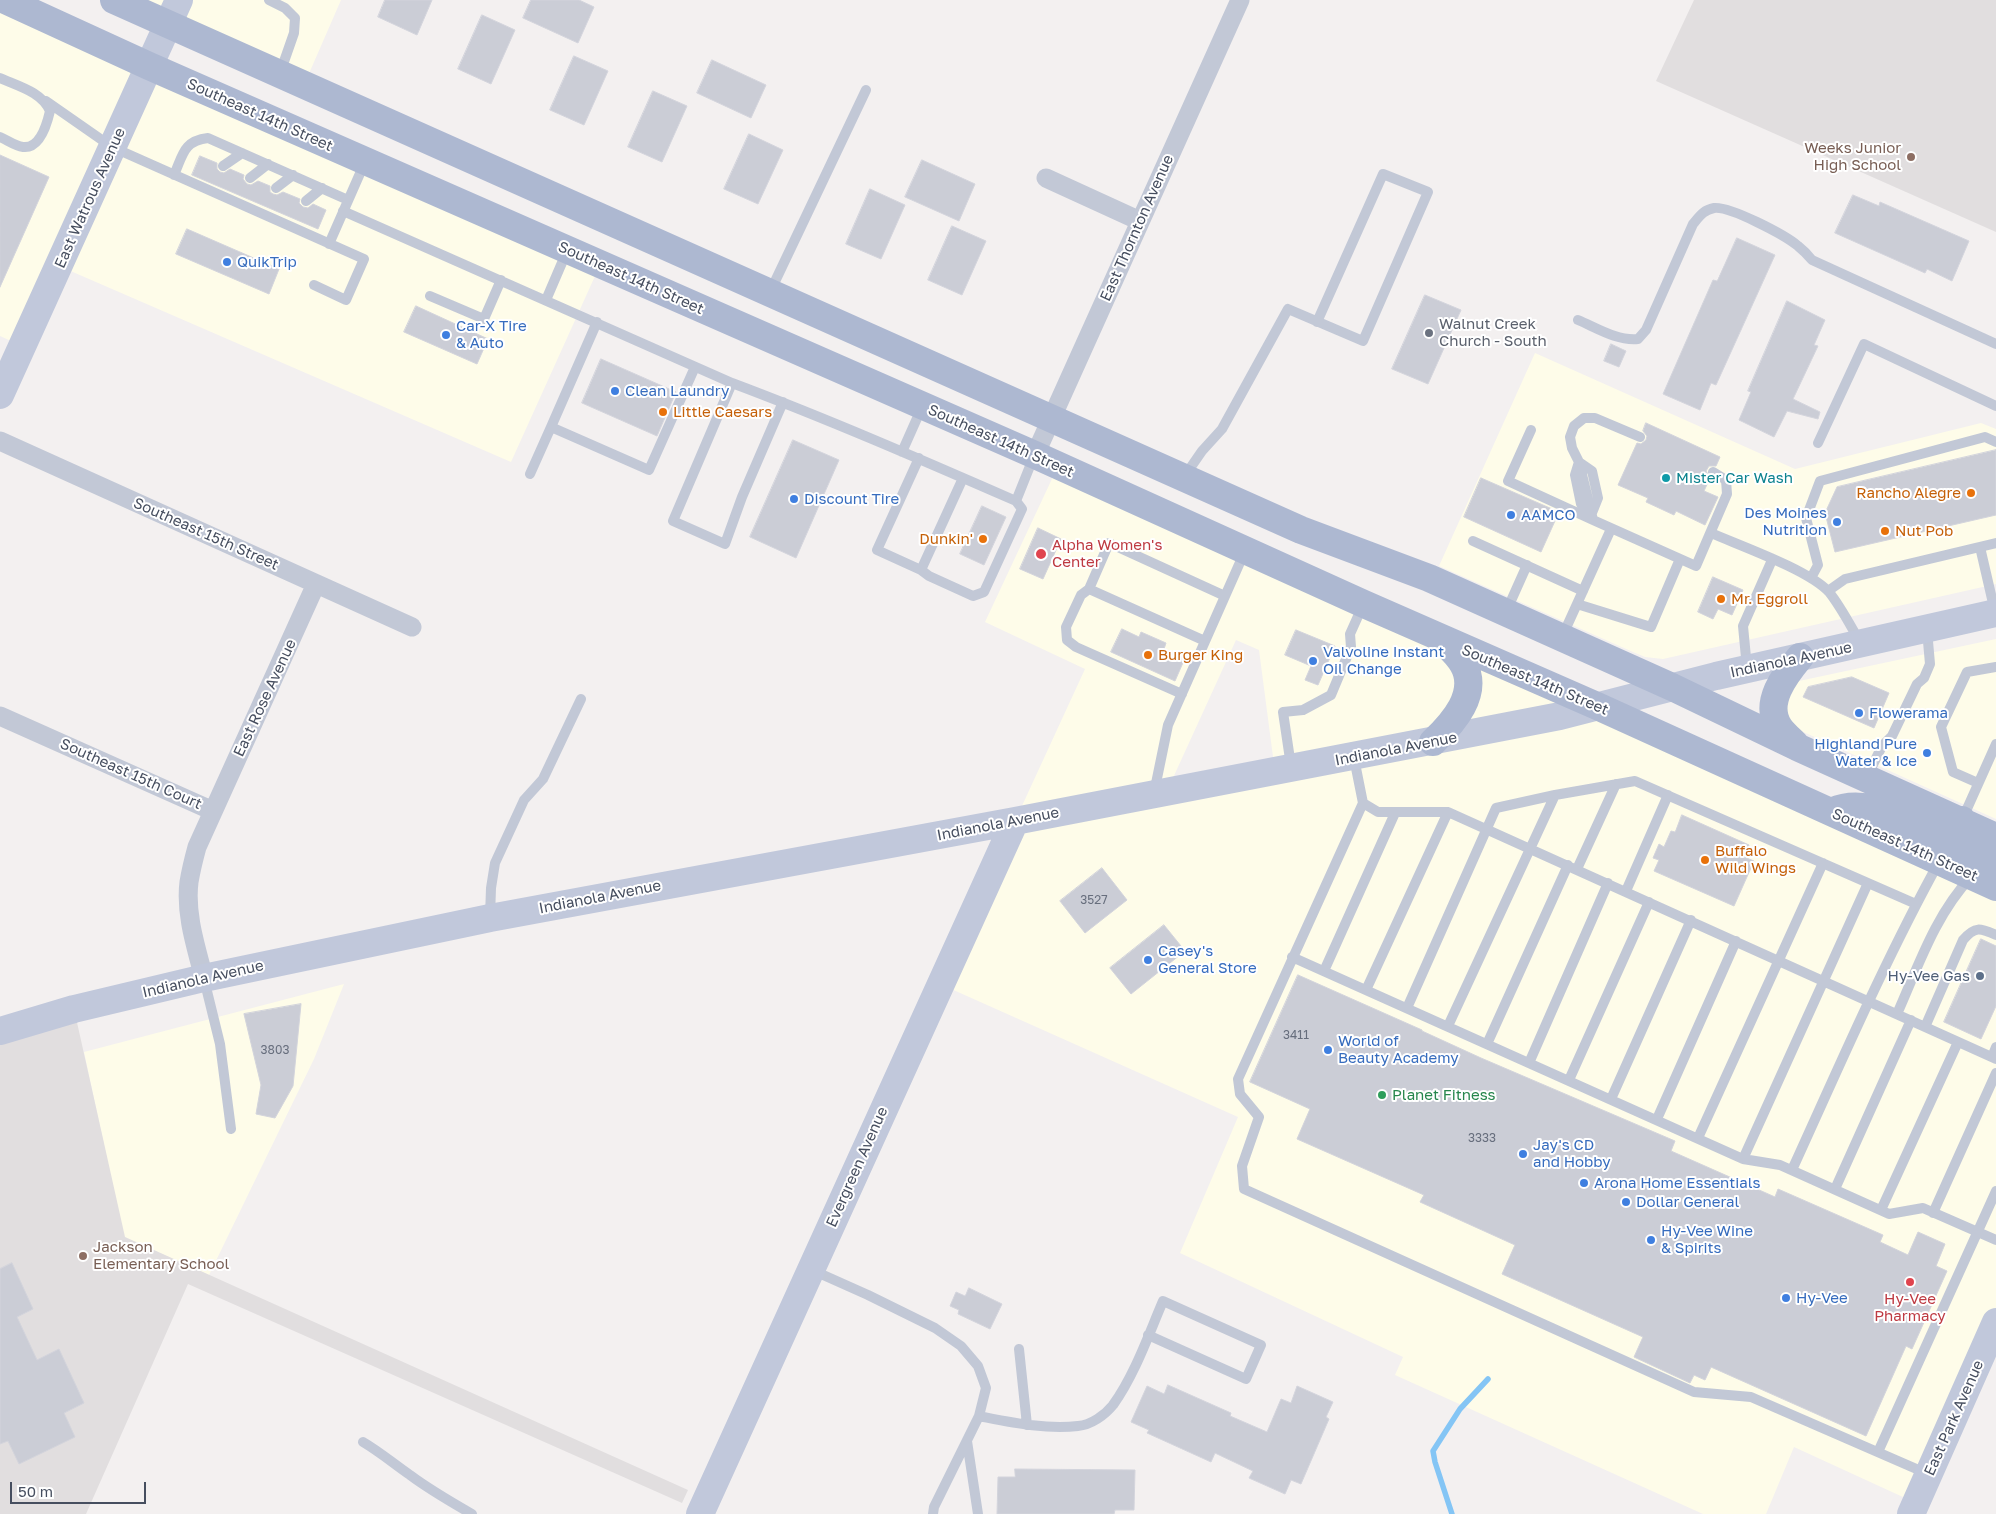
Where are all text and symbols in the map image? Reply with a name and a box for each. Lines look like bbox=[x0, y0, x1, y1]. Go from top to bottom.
street label: Southeast 14th Street bbox=[184, 75, 336, 155]
street label: East Watrous Avenue bbox=[51, 125, 129, 271]
place label: Weeks Junior High School bbox=[1804, 139, 1901, 174]
marker: Weeks Junior High School bbox=[1905, 151, 1917, 163]
street label: East Thornton Avenue bbox=[1097, 152, 1177, 304]
street label: Southeast 14th Street bbox=[555, 238, 707, 318]
place label: QuikTrip bbox=[237, 253, 297, 271]
marker: QuikTrip bbox=[221, 256, 233, 268]
place label: Walnut Creek Church - South bbox=[1439, 315, 1547, 350]
place label: Car-X Tire & Auto bbox=[456, 317, 527, 352]
marker: Walnut Creek Church - South bbox=[1423, 327, 1435, 339]
marker: Car-X Tire & Auto bbox=[440, 329, 452, 341]
place label: Clean Laundry bbox=[625, 382, 729, 400]
marker: Clean Laundry bbox=[609, 385, 621, 397]
street label: Southeast 14th Street bbox=[925, 401, 1077, 481]
place label: Little Caesars bbox=[673, 403, 772, 421]
marker: Little Caesars bbox=[657, 406, 669, 418]
place label: Mister Car Wash bbox=[1676, 469, 1793, 487]
marker: Mister Car Wash bbox=[1660, 472, 1672, 484]
place label: Rancho Alegre bbox=[1856, 484, 1961, 502]
marker: Rancho Alegre bbox=[1965, 487, 1977, 499]
place label: Discount Tire bbox=[804, 490, 899, 508]
marker: Discount Tire bbox=[788, 493, 800, 505]
street label: Southeast 15th Street bbox=[131, 494, 281, 574]
place label: Des Moines Nutrition bbox=[1744, 504, 1827, 539]
place label: AAMCO bbox=[1521, 506, 1576, 524]
marker: AAMCO bbox=[1505, 509, 1517, 521]
marker: Des Moines Nutrition bbox=[1831, 516, 1843, 528]
place label: Nut Pob bbox=[1895, 522, 1953, 540]
marker: Nut Pob bbox=[1879, 525, 1891, 537]
place label: Dunkin' bbox=[919, 530, 973, 548]
marker: Dunkin' bbox=[977, 533, 989, 545]
place label: Alpha Women's Center bbox=[1052, 536, 1162, 571]
marker: Alpha Women's Center bbox=[1034, 547, 1048, 561]
place label: Mr. Eggroll bbox=[1731, 590, 1808, 608]
marker: Mr. Eggroll bbox=[1715, 593, 1727, 605]
street label: East Rose Avenue bbox=[230, 636, 300, 760]
street label: Indianola Avenue bbox=[1729, 638, 1853, 682]
street label: Southeast 14th Street bbox=[1459, 641, 1611, 719]
place label: Valvoline Instant Oil Change bbox=[1323, 643, 1444, 678]
place label: Burger King bbox=[1158, 646, 1243, 664]
marker: Burger King bbox=[1142, 649, 1154, 661]
marker: Valvoline Instant Oil Change bbox=[1307, 655, 1319, 667]
place label: Flowerama bbox=[1869, 704, 1948, 722]
marker: Flowerama bbox=[1853, 707, 1865, 719]
street label: Indianola Avenue bbox=[1333, 728, 1459, 770]
street label: Southeast 15th Court bbox=[57, 735, 205, 813]
place label: Highland Pure Water & Ice bbox=[1814, 735, 1917, 770]
marker: Highland Pure Water & Ice bbox=[1921, 747, 1933, 759]
street label: Indianola Avenue bbox=[935, 803, 1061, 845]
street label: Southeast 14th Street bbox=[1829, 805, 1981, 885]
place label: Buffalo Wild Wings bbox=[1715, 842, 1796, 877]
marker: Buffalo Wild Wings bbox=[1699, 854, 1711, 866]
street label: Indianola Avenue bbox=[537, 876, 663, 918]
house number: 3527 bbox=[1080, 893, 1108, 907]
place label: Casey's General Store bbox=[1158, 942, 1257, 977]
marker: Casey's General Store bbox=[1142, 954, 1154, 966]
street label: Indianola Avenue bbox=[141, 956, 265, 1002]
place label: Hy-Vee Gas bbox=[1888, 967, 1970, 985]
marker: Hy-Vee Gas bbox=[1974, 970, 1986, 982]
house number: 3411 bbox=[1283, 1028, 1309, 1042]
place label: World of Beauty Academy bbox=[1338, 1032, 1459, 1067]
house number: 3803 bbox=[261, 1043, 289, 1057]
marker: World of Beauty Academy bbox=[1322, 1044, 1334, 1056]
place label: Planet Fitness bbox=[1392, 1086, 1496, 1104]
marker: Planet Fitness bbox=[1376, 1089, 1388, 1101]
street label: Evergreen Avenue bbox=[822, 1104, 892, 1230]
house number: 3333 bbox=[1468, 1131, 1496, 1145]
place label: Jay's CD and Hobby bbox=[1533, 1136, 1611, 1171]
marker: Jay's CD and Hobby bbox=[1517, 1148, 1529, 1160]
place label: Arona Home Essentials bbox=[1594, 1174, 1760, 1192]
marker: Arona Home Essentials bbox=[1578, 1177, 1590, 1189]
place label: Dollar General bbox=[1636, 1193, 1739, 1211]
marker: Dollar General bbox=[1620, 1196, 1632, 1208]
place label: Hy-Vee Wine & Spirits bbox=[1661, 1222, 1753, 1257]
marker: Hy-Vee Wine & Spirits bbox=[1645, 1234, 1657, 1246]
place label: Jackson Elementary School bbox=[93, 1238, 229, 1273]
marker: Jackson Elementary School bbox=[77, 1250, 89, 1262]
marker: Hy-Vee Pharmacy bbox=[1904, 1276, 1916, 1288]
place label: Hy-Vee bbox=[1796, 1289, 1848, 1307]
place label: Hy-Vee Pharmacy bbox=[1874, 1290, 1946, 1325]
marker: Hy-Vee bbox=[1780, 1292, 1792, 1304]
street label: East Park Avenue bbox=[1920, 1358, 1988, 1478]
scale bar bbox=[12, 1472, 149, 1504]
text: 50 m bbox=[18, 1482, 53, 1500]

